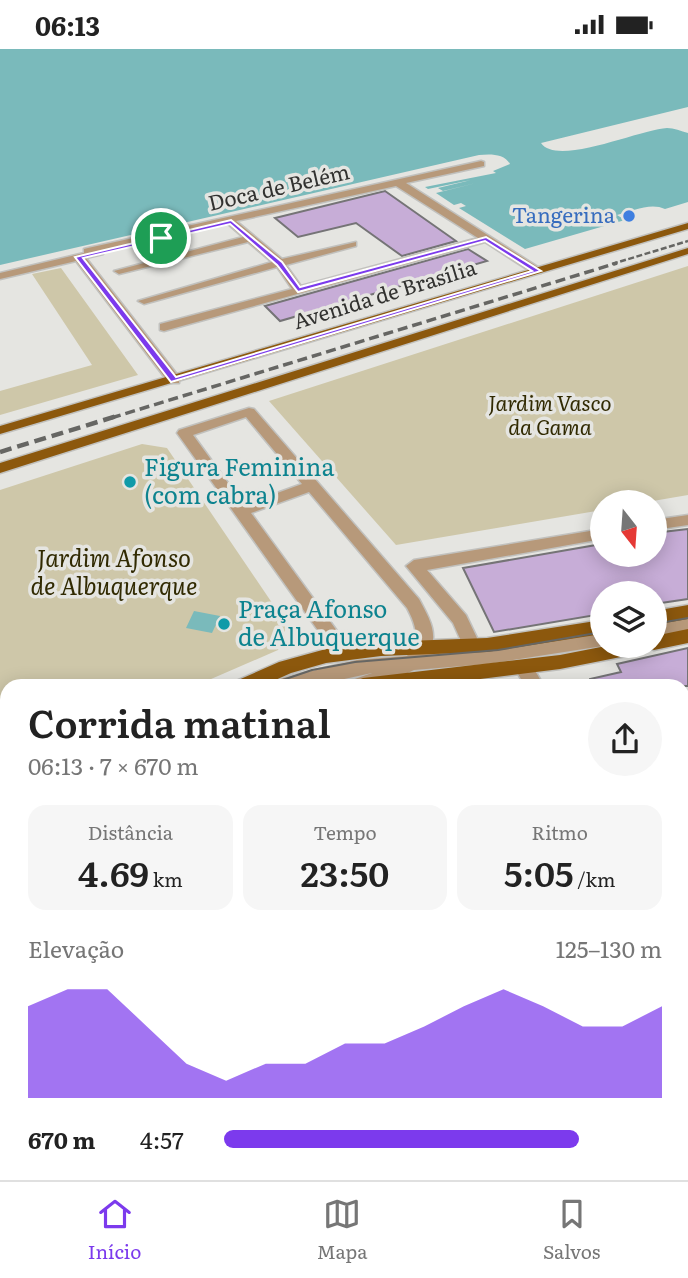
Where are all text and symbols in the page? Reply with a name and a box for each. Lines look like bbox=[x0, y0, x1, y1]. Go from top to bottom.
text: 06:13 bbox=[35, 5, 100, 44]
street label: Doca de Belém bbox=[205, 154, 352, 217]
place label: Tangerina bbox=[512, 198, 616, 229]
pin bbox=[131, 208, 191, 268]
marker: Tangerina bbox=[621, 208, 637, 224]
icon: arrive bbox=[142, 219, 180, 257]
street label: Avenida de Brasília bbox=[289, 250, 480, 335]
park label: Jardim Vasco da Gama bbox=[488, 386, 612, 441]
place label: Figura Feminina (com cabra) bbox=[144, 448, 334, 511]
marker: Figura Feminina (com cabra) bbox=[122, 474, 138, 490]
north arrow bbox=[590, 490, 667, 567]
map controls bbox=[590, 490, 667, 658]
park label: Jardim Afonso de Albuquerque bbox=[31, 539, 197, 602]
button: layers bbox=[590, 581, 667, 658]
place label: Praça Afonso de Albuquerque bbox=[238, 590, 420, 653]
marker: Praça Afonso de Albuquerque bbox=[216, 616, 232, 632]
text: Corrida matinal bbox=[28, 693, 331, 750]
button: share bbox=[588, 702, 662, 776]
text: 06:13 · 7 × 670 m bbox=[28, 748, 198, 782]
text: Distância bbox=[88, 818, 173, 846]
text: Tempo bbox=[313, 818, 377, 846]
text: Ritmo bbox=[532, 818, 588, 846]
text: 4.69 bbox=[78, 846, 149, 898]
text: 23:50 bbox=[301, 846, 389, 898]
text: 5:05 bbox=[504, 846, 574, 898]
text: km bbox=[149, 865, 183, 893]
text: /km bbox=[574, 865, 615, 893]
text: Elevação bbox=[28, 931, 124, 965]
text: 125–130 m bbox=[556, 931, 662, 965]
text: 670 m bbox=[28, 1122, 96, 1156]
text: 4:57 bbox=[140, 1122, 184, 1156]
tab: Início bbox=[88, 1195, 141, 1265]
tab: Mapa bbox=[317, 1195, 367, 1265]
tab: Salvos bbox=[543, 1195, 600, 1265]

